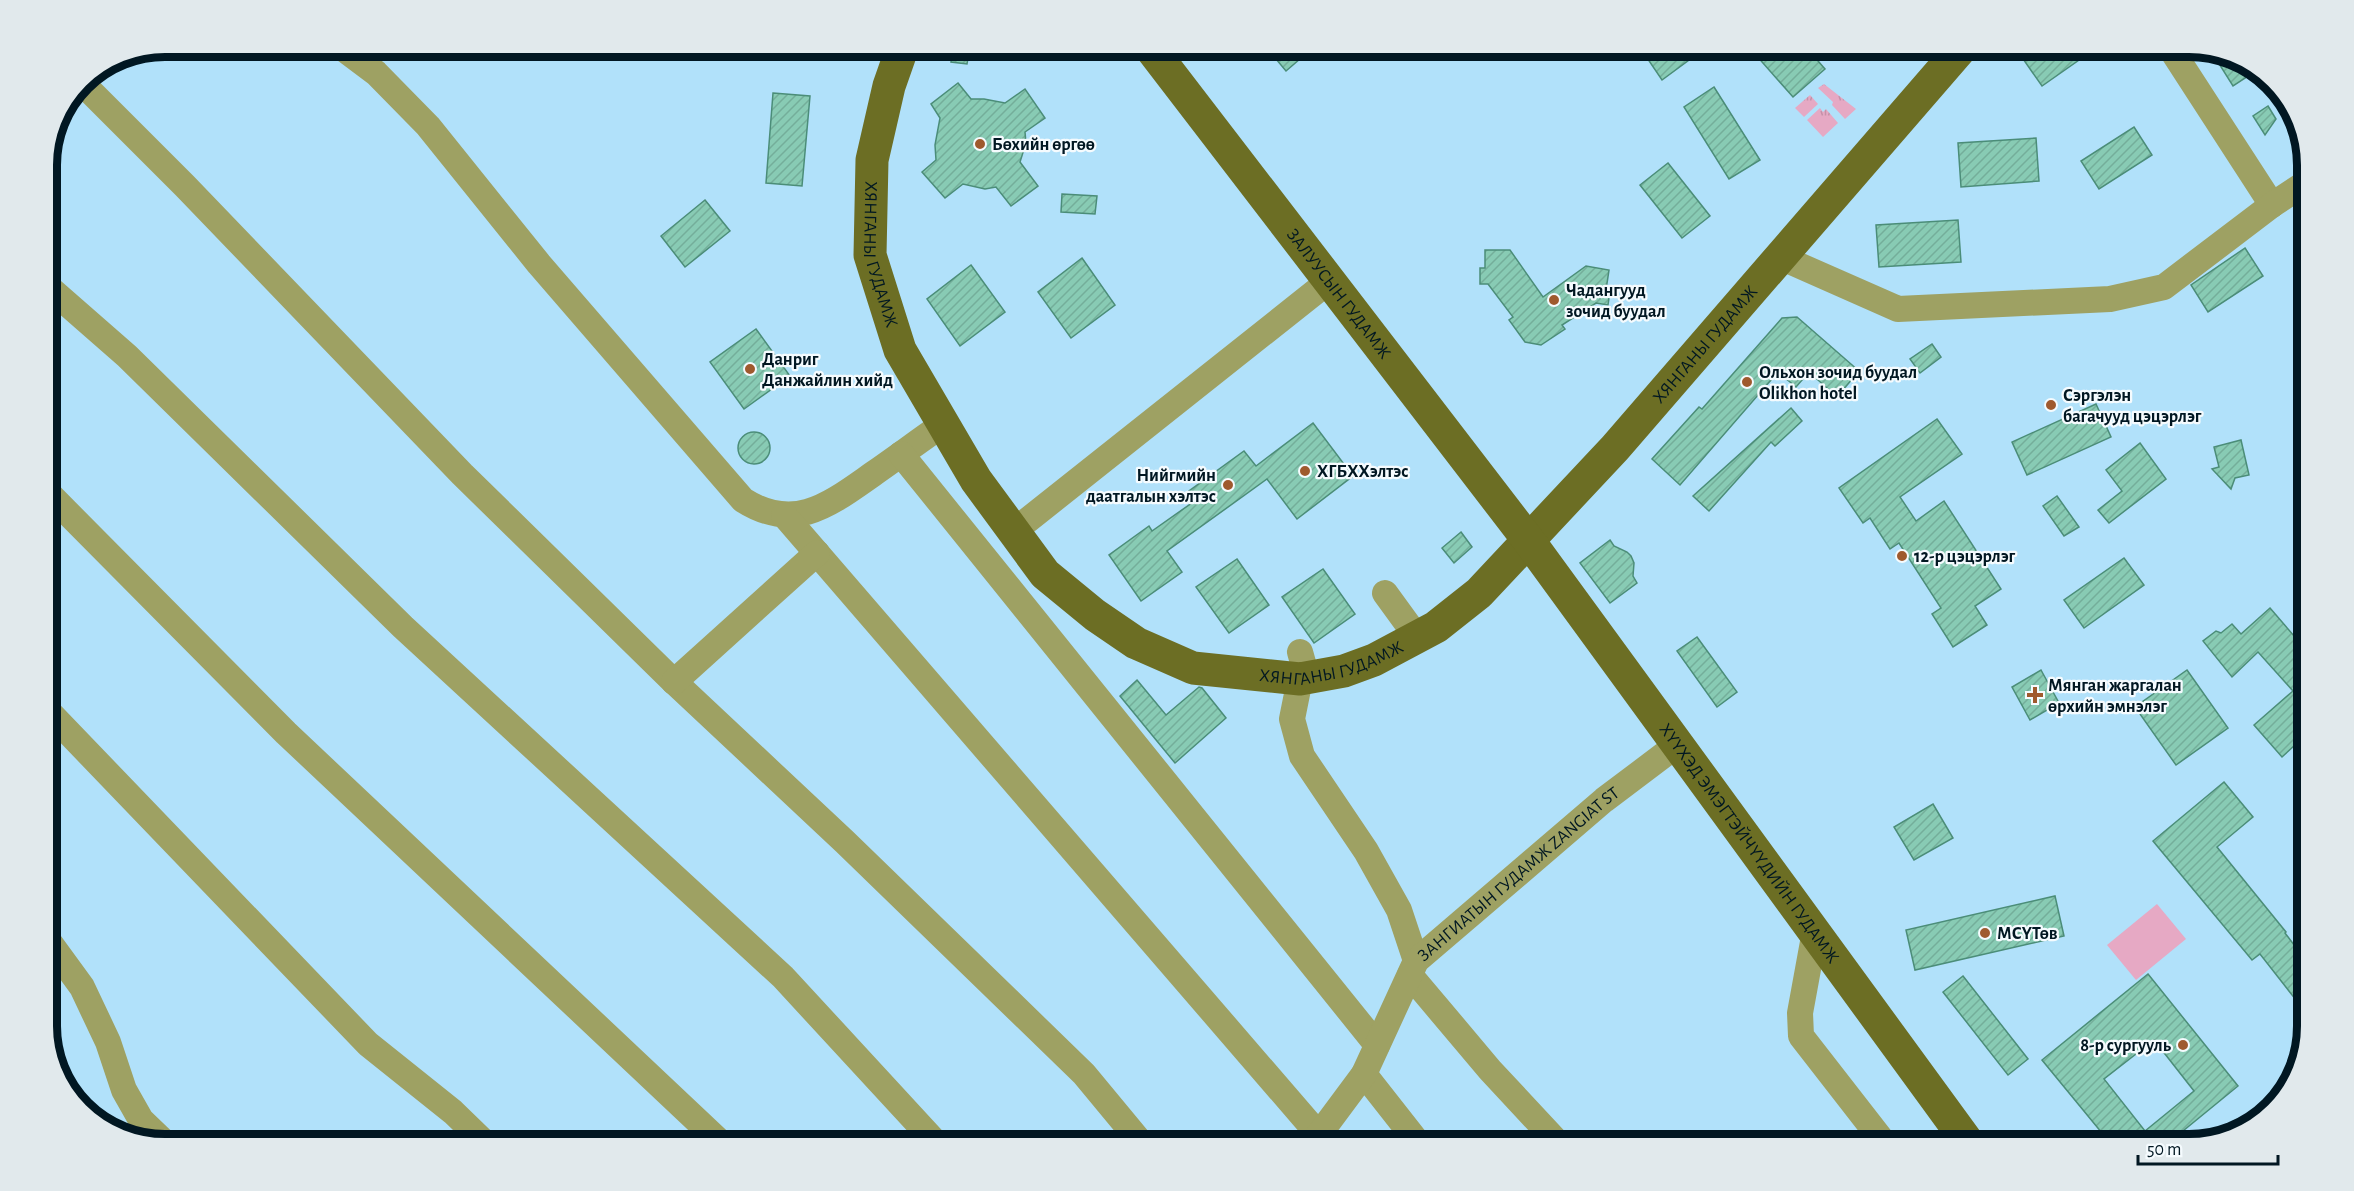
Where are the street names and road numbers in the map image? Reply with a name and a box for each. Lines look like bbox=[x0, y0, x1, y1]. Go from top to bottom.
street label: ХЯНГАНЫ ГУДАМЖ bbox=[860, 181, 900, 330]
street label: ЗАЛУУСЫН ГУДАМЖ bbox=[1283, 226, 1394, 363]
street label: ХЯНГАНЫ ГУДАМЖ bbox=[1650, 283, 1761, 407]
street label: ХЯНГАНЫ ГУДАМЖ bbox=[1258, 638, 1407, 689]
street label: ХҮҮХЭД ЭМЭГТЭЙЧҮҮДИЙН ГУДАМЖ bbox=[1655, 721, 1842, 967]
street label: ЗАНГИАТЫН ГУДАМЖ ZANGIAT ST bbox=[1415, 784, 1623, 965]

